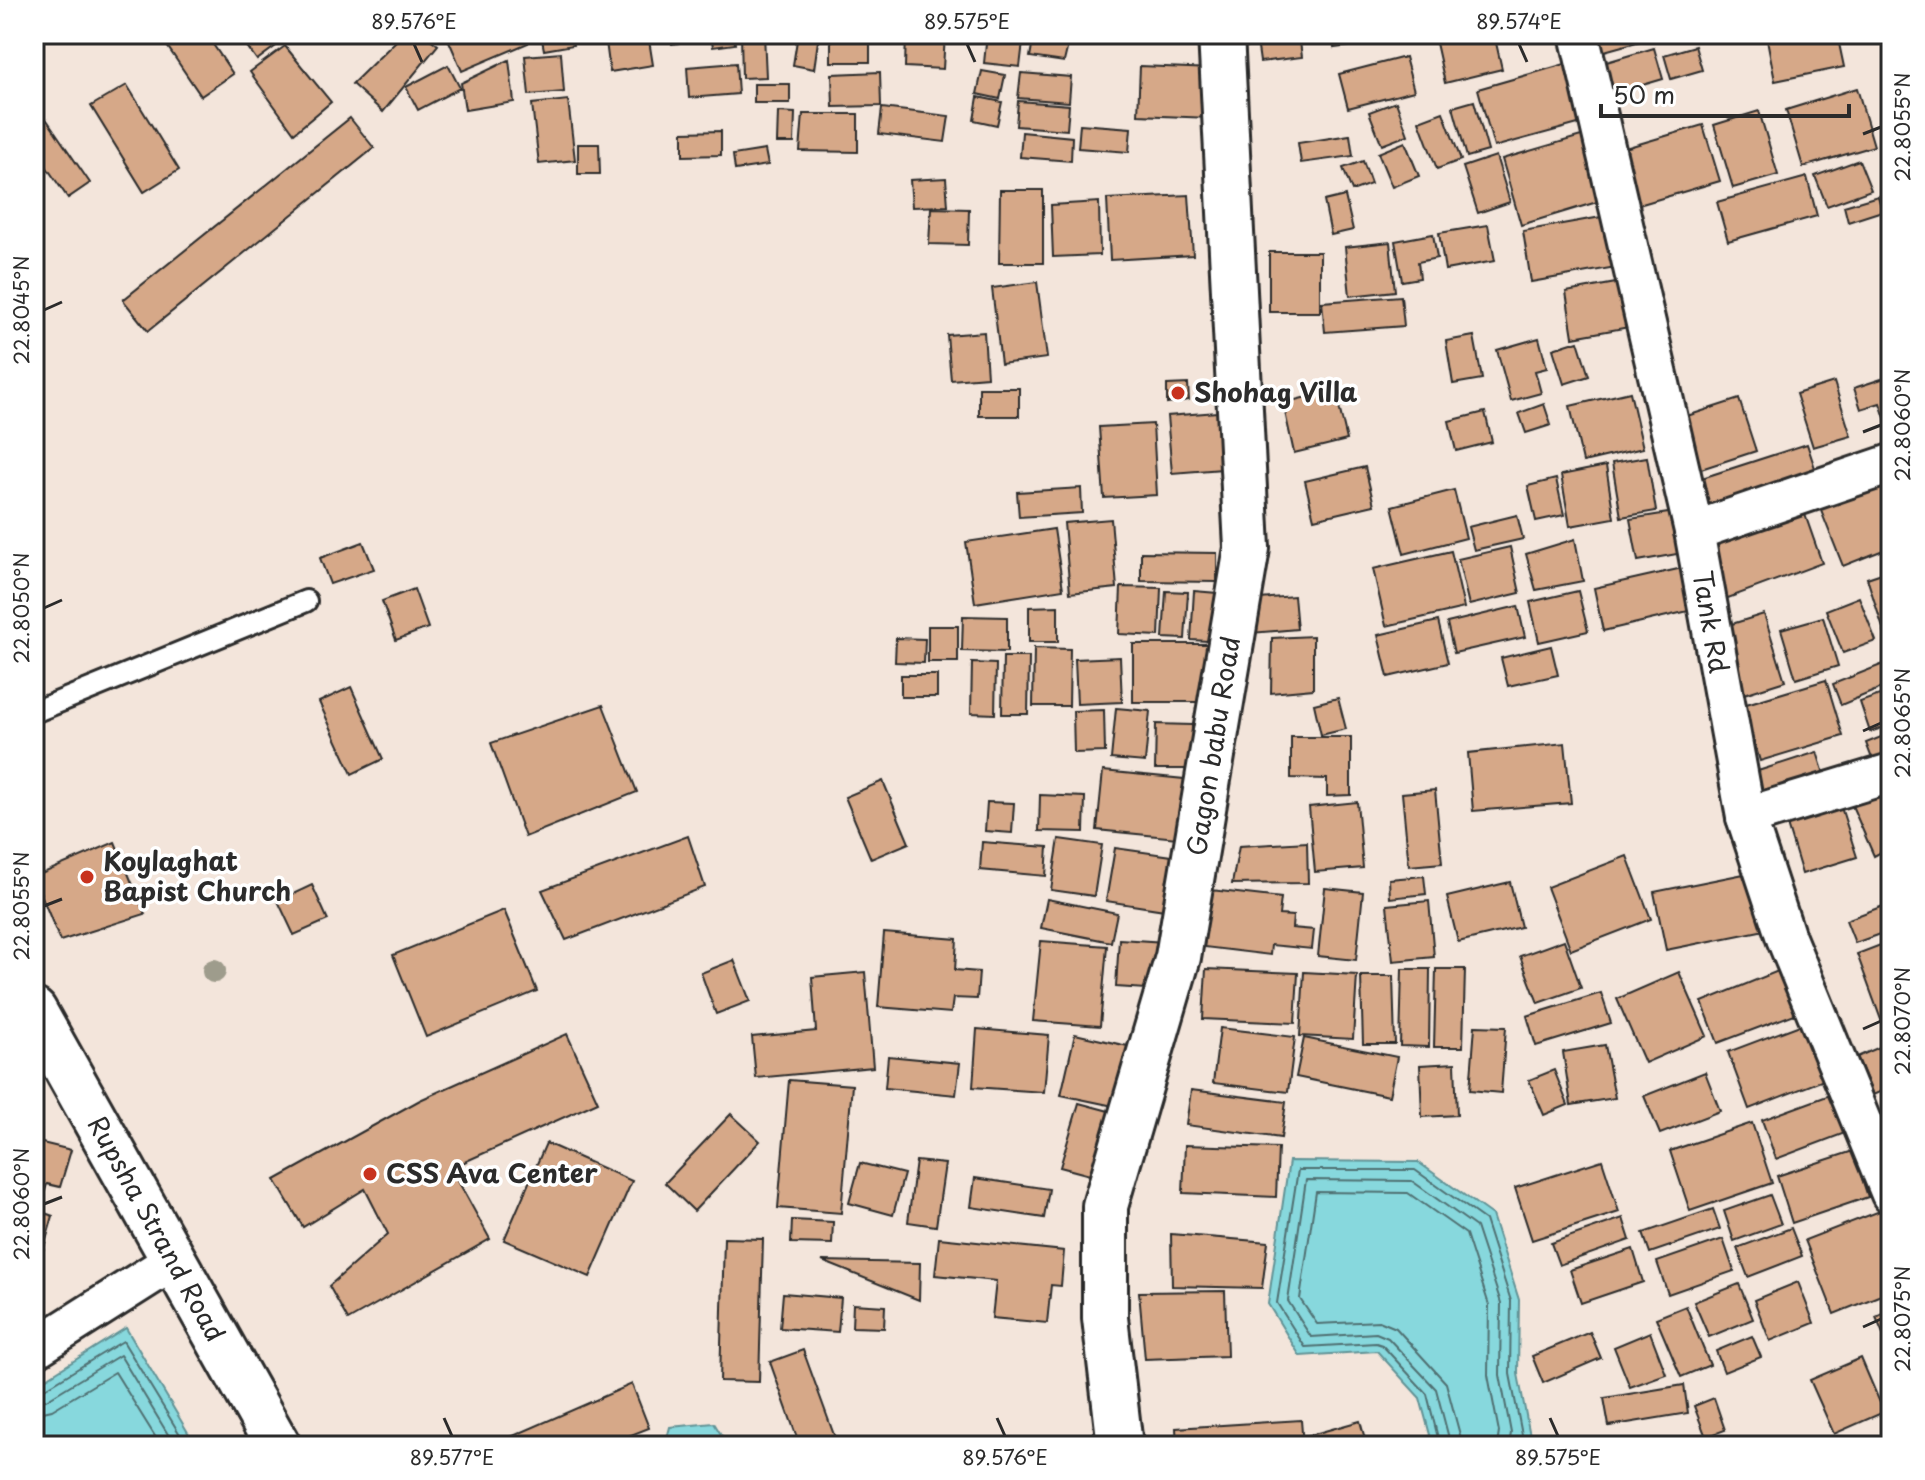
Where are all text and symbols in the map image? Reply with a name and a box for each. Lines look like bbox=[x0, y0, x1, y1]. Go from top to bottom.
text: 89.576°E bbox=[371, 6, 457, 36]
text: 89.575°E bbox=[924, 6, 1010, 36]
text: 89.574°E bbox=[1476, 6, 1562, 36]
scale bar bbox=[1601, 68, 1849, 118]
text: 22.8055°N bbox=[1887, 72, 1917, 182]
text: 50 m bbox=[1613, 76, 1675, 112]
text: 22.8045°N bbox=[6, 255, 36, 365]
text: 22.8060°N bbox=[1887, 369, 1917, 481]
place label: Shohag Villa bbox=[1194, 372, 1358, 411]
marker: Shohag Villa bbox=[1169, 384, 1187, 402]
text: 22.8050°N bbox=[6, 552, 36, 664]
street label: Tank Rd bbox=[1683, 568, 1740, 676]
street label: Gagon babu Road bbox=[1176, 633, 1249, 858]
text: 22.8065°N bbox=[1887, 668, 1917, 778]
place label: Koylaghat Bapist Church bbox=[103, 841, 291, 910]
text: 22.8055°N bbox=[6, 851, 36, 961]
marker: Koylaghat Bapist Church bbox=[78, 868, 96, 886]
text: 22.8070°N bbox=[1887, 967, 1917, 1075]
street label: Rupsha Strand Road bbox=[79, 1108, 236, 1348]
text: 22.8060°N bbox=[6, 1148, 36, 1260]
place label: CSS Ava Center bbox=[386, 1153, 598, 1192]
marker: CSS Ava Center bbox=[361, 1165, 379, 1183]
text: 22.8075°N bbox=[1887, 1266, 1917, 1372]
text: 89.577°E bbox=[410, 1442, 494, 1472]
text: 89.576°E bbox=[962, 1442, 1048, 1472]
text: 89.575°E bbox=[1515, 1442, 1601, 1472]

